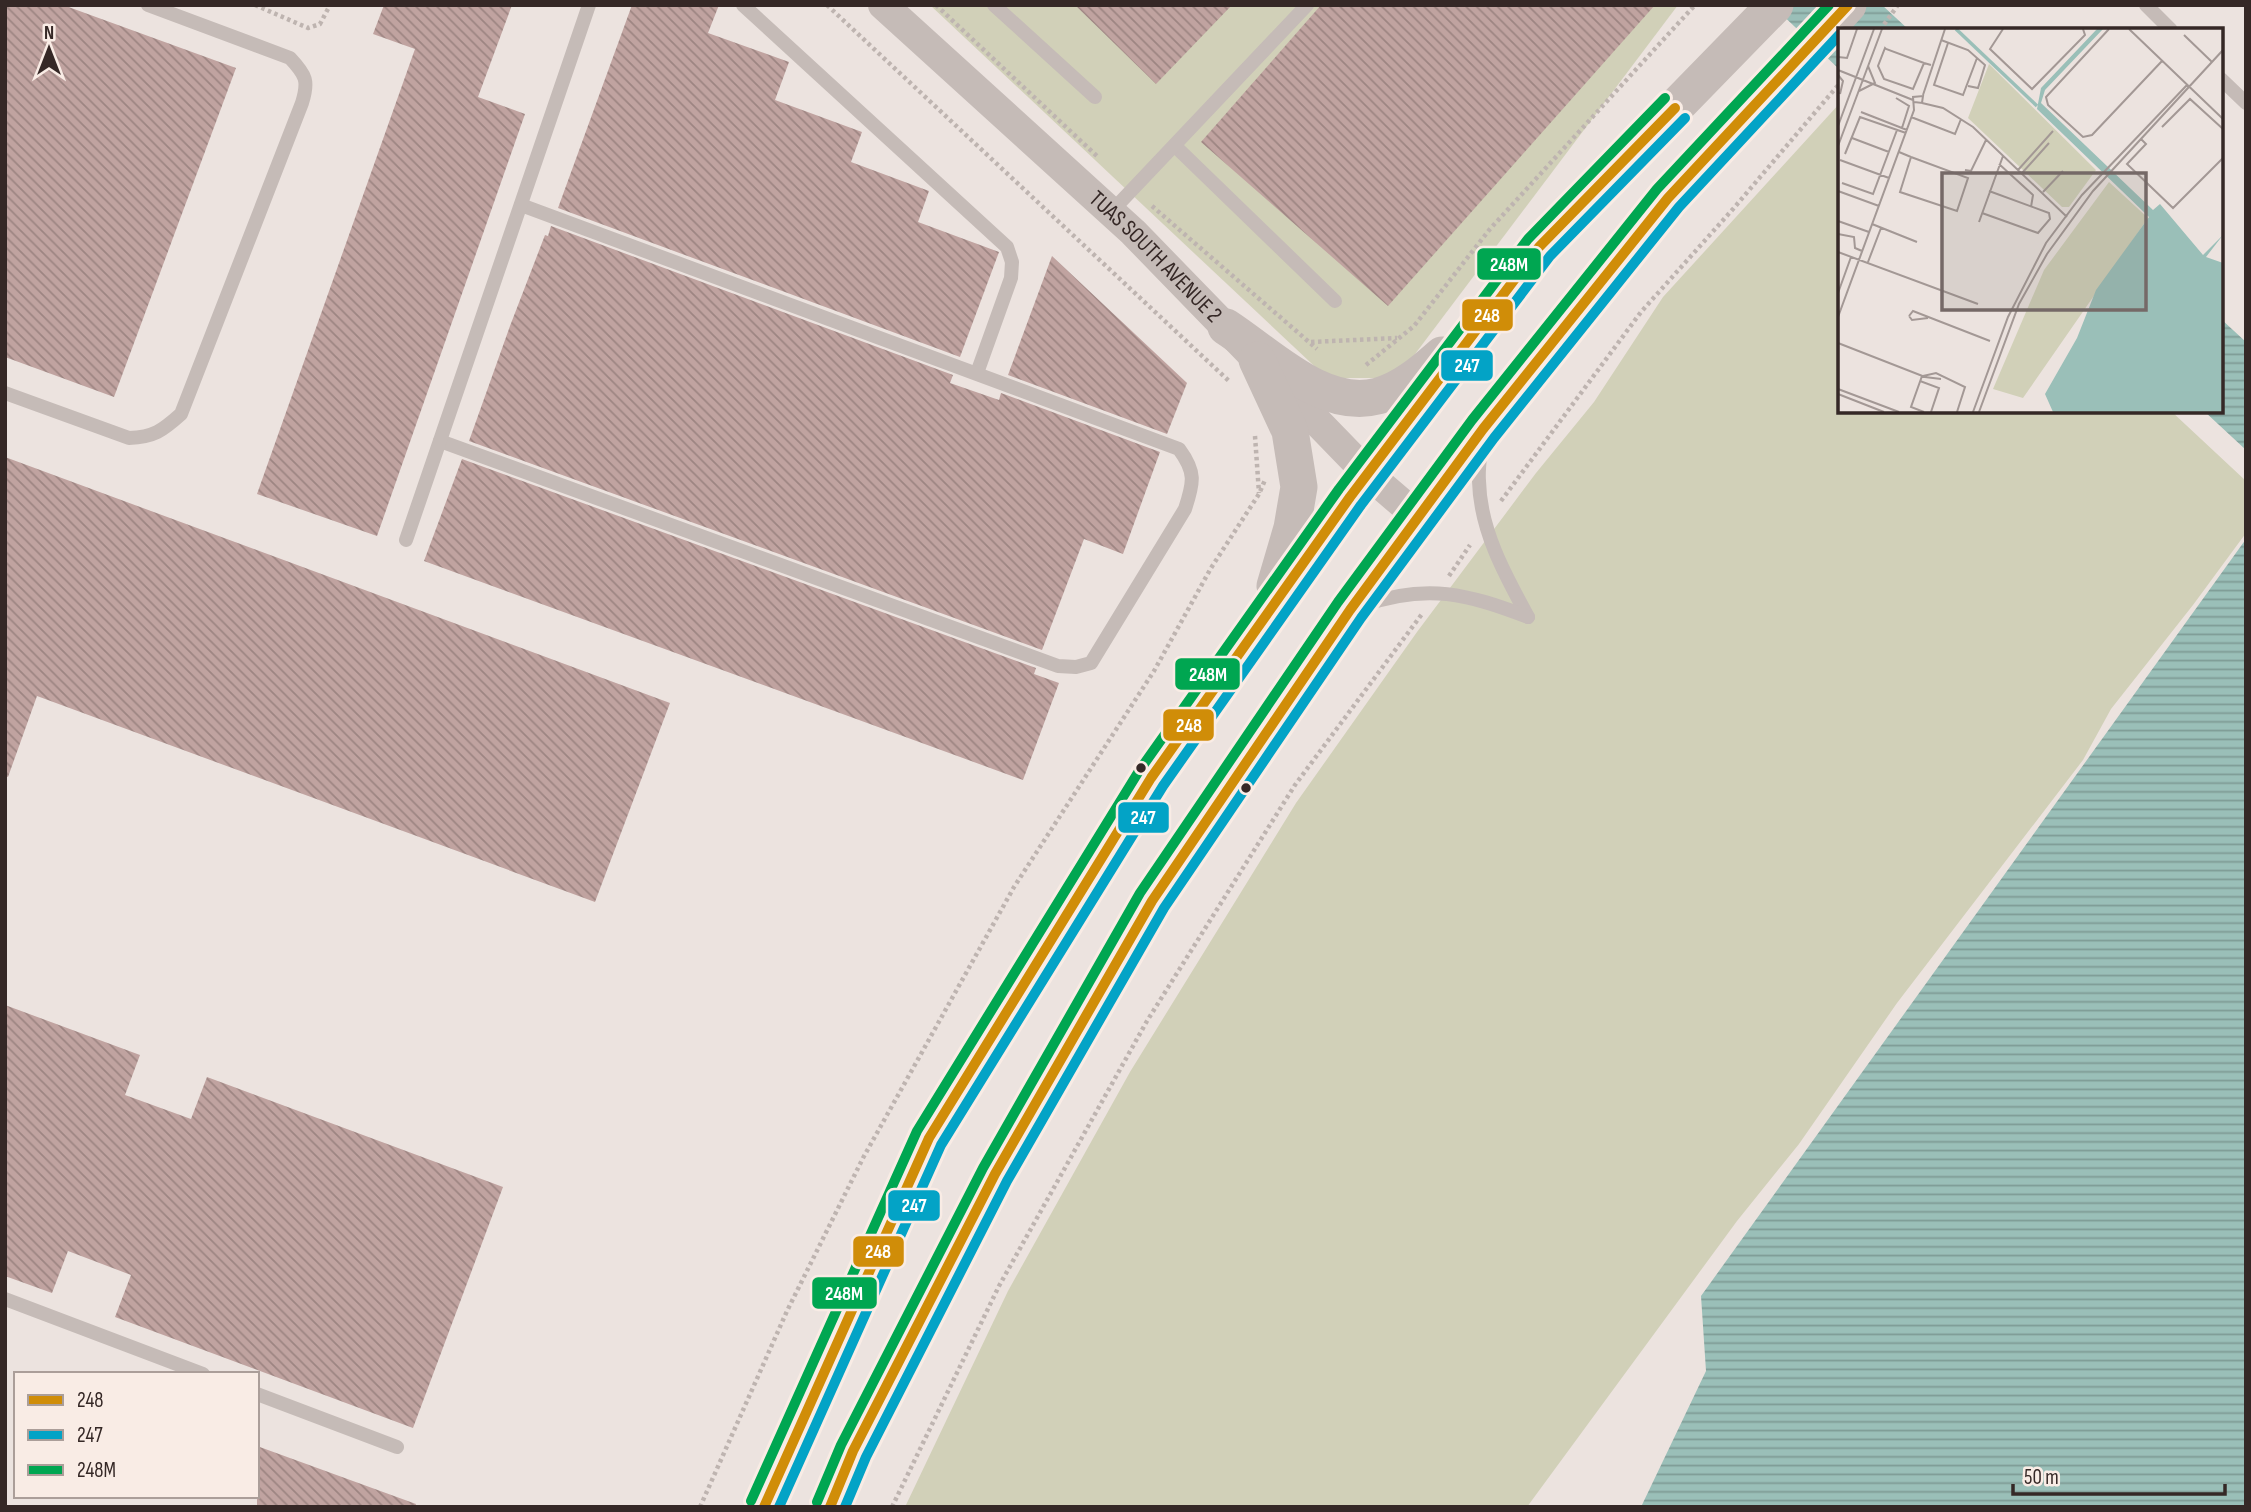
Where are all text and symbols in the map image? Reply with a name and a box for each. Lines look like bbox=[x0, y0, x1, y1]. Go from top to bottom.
north arrow bbox=[14, 14, 84, 84]
text: N bbox=[44, 22, 54, 45]
inset map bbox=[1838, 28, 2223, 413]
street label: TUAS SOUTH AVENUE 2 bbox=[1083, 185, 1228, 329]
line badge: 248M bbox=[1476, 247, 1542, 281]
text: 248M bbox=[1490, 254, 1528, 277]
line badge: 248 bbox=[1461, 298, 1514, 332]
text: 248 bbox=[1474, 305, 1500, 328]
line badge: 247 bbox=[1440, 349, 1494, 382]
text: 247 bbox=[1454, 355, 1480, 378]
line badge: 248M bbox=[1174, 657, 1241, 691]
text: 248M bbox=[1189, 664, 1227, 687]
line badge: 248 bbox=[1162, 708, 1215, 742]
text: 248 bbox=[1176, 715, 1202, 738]
unlabelled marker bbox=[1134, 761, 1148, 775]
unlabelled marker bbox=[1239, 781, 1253, 795]
line badge: 247 bbox=[1117, 801, 1170, 834]
text: 247 bbox=[1130, 807, 1156, 830]
line badge: 247 bbox=[887, 1189, 941, 1222]
text: 247 bbox=[901, 1195, 927, 1218]
line badge: 248 bbox=[852, 1235, 905, 1268]
text: 248 bbox=[865, 1241, 891, 1264]
line badge: 248M bbox=[811, 1276, 878, 1310]
text: 248M bbox=[825, 1283, 863, 1306]
legend bbox=[14, 1372, 259, 1498]
text: 248 bbox=[77, 1388, 104, 1413]
text: 247 bbox=[77, 1423, 103, 1448]
scale bar bbox=[2013, 1452, 2225, 1496]
text: 248M bbox=[77, 1458, 116, 1483]
text: 50 m bbox=[2024, 1465, 2059, 1490]

